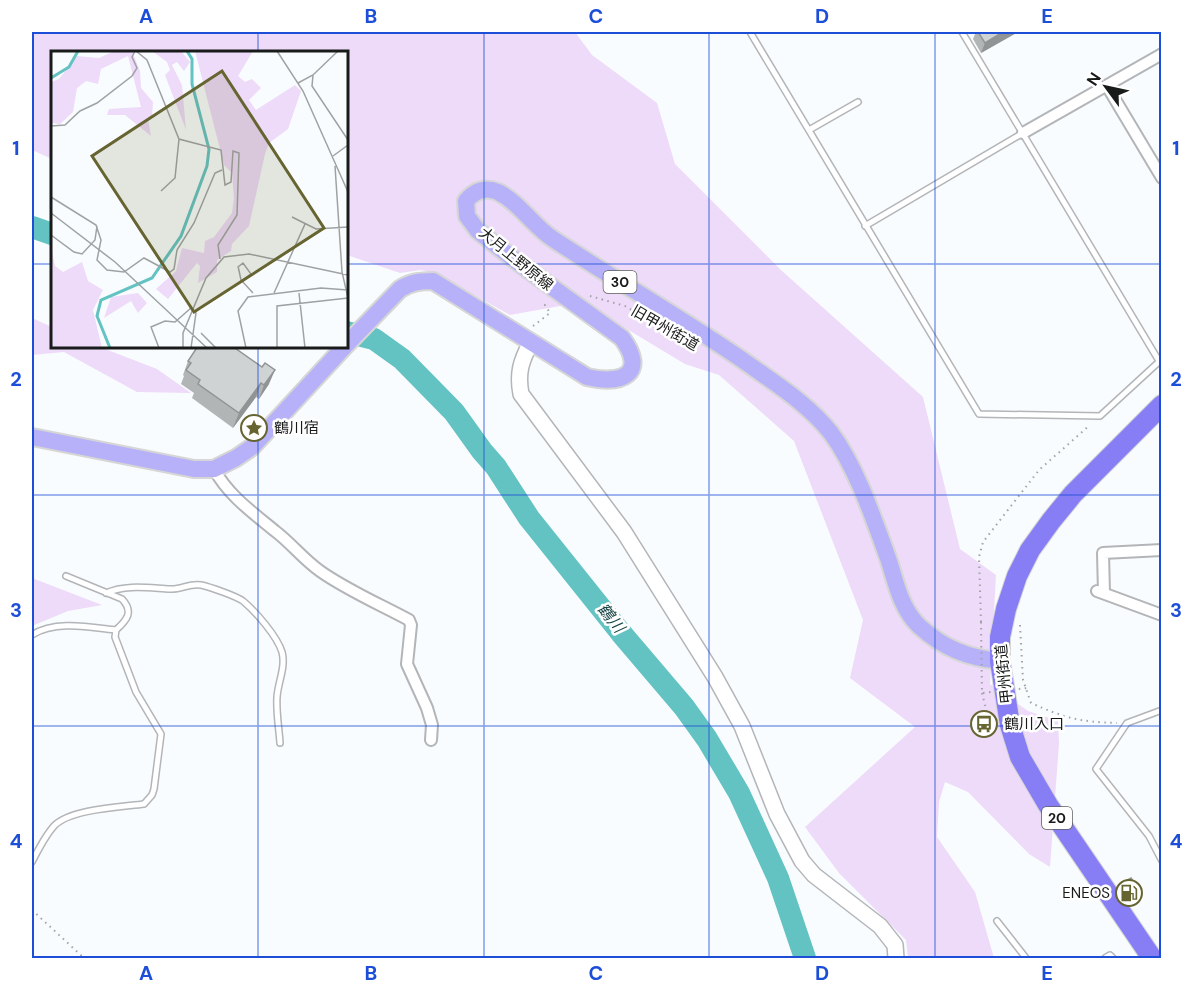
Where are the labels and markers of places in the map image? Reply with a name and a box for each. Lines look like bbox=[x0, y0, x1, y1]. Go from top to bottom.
place icon: 鶴川宿 bbox=[239, 413, 269, 443]
place label: 鶴川宿 bbox=[274, 418, 319, 438]
bus stop icon: 鶴川入口 bbox=[969, 709, 999, 739]
place label: 鶴川入口 bbox=[1004, 714, 1064, 734]
fuel station icon: ENEOS bbox=[1114, 878, 1144, 908]
place label: ENEOS bbox=[1062, 883, 1110, 903]

